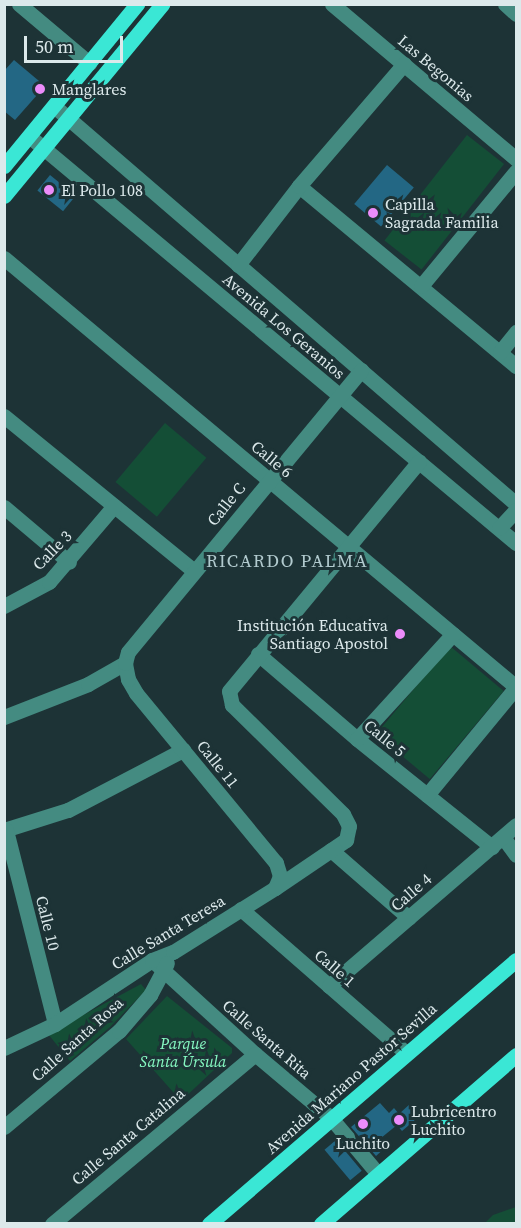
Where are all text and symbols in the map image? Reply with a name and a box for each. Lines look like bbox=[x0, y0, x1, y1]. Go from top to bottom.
scale bar bbox=[27, 24, 126, 62]
street label: Las Begonias bbox=[394, 31, 478, 105]
text: 50 m bbox=[35, 34, 73, 59]
place label: Manglares bbox=[52, 79, 126, 99]
marker: Manglares bbox=[33, 82, 47, 96]
place label: El Pollo 108 bbox=[61, 180, 143, 200]
marker: El Pollo 108 bbox=[42, 183, 56, 197]
place label: Capilla Sagrada Familia bbox=[385, 194, 499, 232]
marker: Capilla Sagrada Familia bbox=[366, 206, 380, 220]
street label: Avenida Los Geranios bbox=[219, 269, 349, 383]
street label: Calle 6 bbox=[248, 436, 296, 482]
street label: Calle C bbox=[203, 479, 249, 529]
street label: Calle 3 bbox=[29, 526, 75, 574]
district label: RICARDO PALMA bbox=[206, 550, 368, 572]
place label: Institución Educativa Santiago Apostol bbox=[237, 615, 388, 653]
marker: Institución Educativa Santiago Apostol bbox=[393, 627, 407, 641]
street label: Calle 5 bbox=[360, 716, 410, 760]
street label: Calle 11 bbox=[193, 736, 243, 792]
street label: Calle 4 bbox=[387, 869, 435, 915]
street label: Calle Santa Teresa bbox=[108, 891, 228, 973]
street label: Calle 10 bbox=[32, 894, 64, 952]
street label: Calle 1 bbox=[311, 945, 359, 991]
street label: Calle Santa Rosa bbox=[27, 993, 127, 1085]
street label: Calle Santa Rita bbox=[219, 995, 315, 1083]
street label: Avenida Mariano Pastor Sevilla bbox=[262, 998, 440, 1158]
park label: Parque Santa Úrsula bbox=[140, 1033, 226, 1071]
street label: Calle Santa Catalina bbox=[68, 1083, 188, 1189]
place label: Lubricentro Luchito bbox=[411, 1101, 496, 1139]
marker: Lubricentro Luchito bbox=[392, 1113, 406, 1127]
marker: Luchito bbox=[356, 1117, 370, 1131]
place label: Luchito bbox=[336, 1133, 390, 1153]

